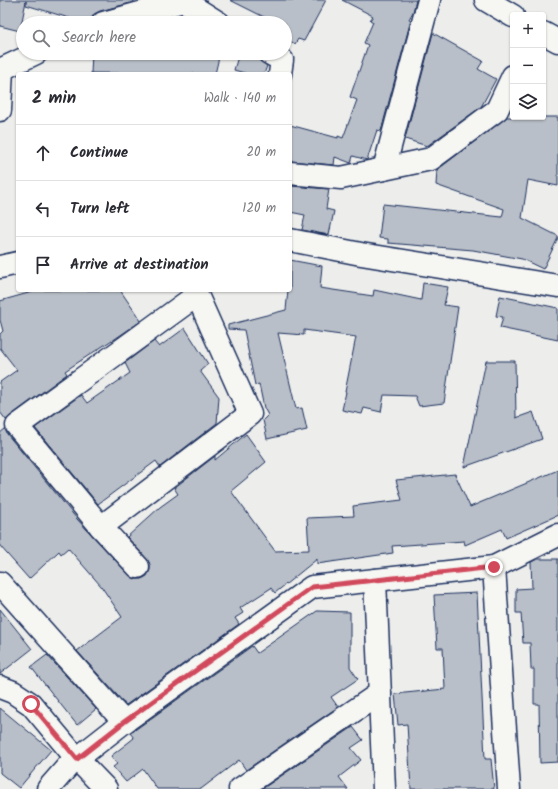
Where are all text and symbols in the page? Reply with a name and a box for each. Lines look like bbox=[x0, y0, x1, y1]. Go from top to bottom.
map controls bbox=[510, 12, 546, 120]
button: + bbox=[510, 12, 546, 48]
search box bbox=[16, 16, 292, 60]
text: Search here bbox=[62, 26, 136, 50]
icon: search bbox=[30, 27, 52, 49]
button: − bbox=[510, 48, 546, 84]
button: layers bbox=[510, 84, 546, 120]
text: 2 min bbox=[32, 85, 76, 112]
text: Walk · 140 m bbox=[204, 88, 276, 109]
text: Continue bbox=[70, 141, 128, 165]
icon: ahead bbox=[32, 142, 54, 164]
text: 20 m bbox=[246, 142, 276, 163]
text: Turn left bbox=[70, 197, 130, 221]
icon: left bbox=[32, 198, 54, 220]
text: 120 m bbox=[242, 198, 276, 219]
text: Arrive at destination bbox=[70, 253, 209, 277]
icon: arrive bbox=[32, 254, 54, 276]
route end bbox=[485, 558, 503, 576]
route start bbox=[22, 695, 40, 713]

